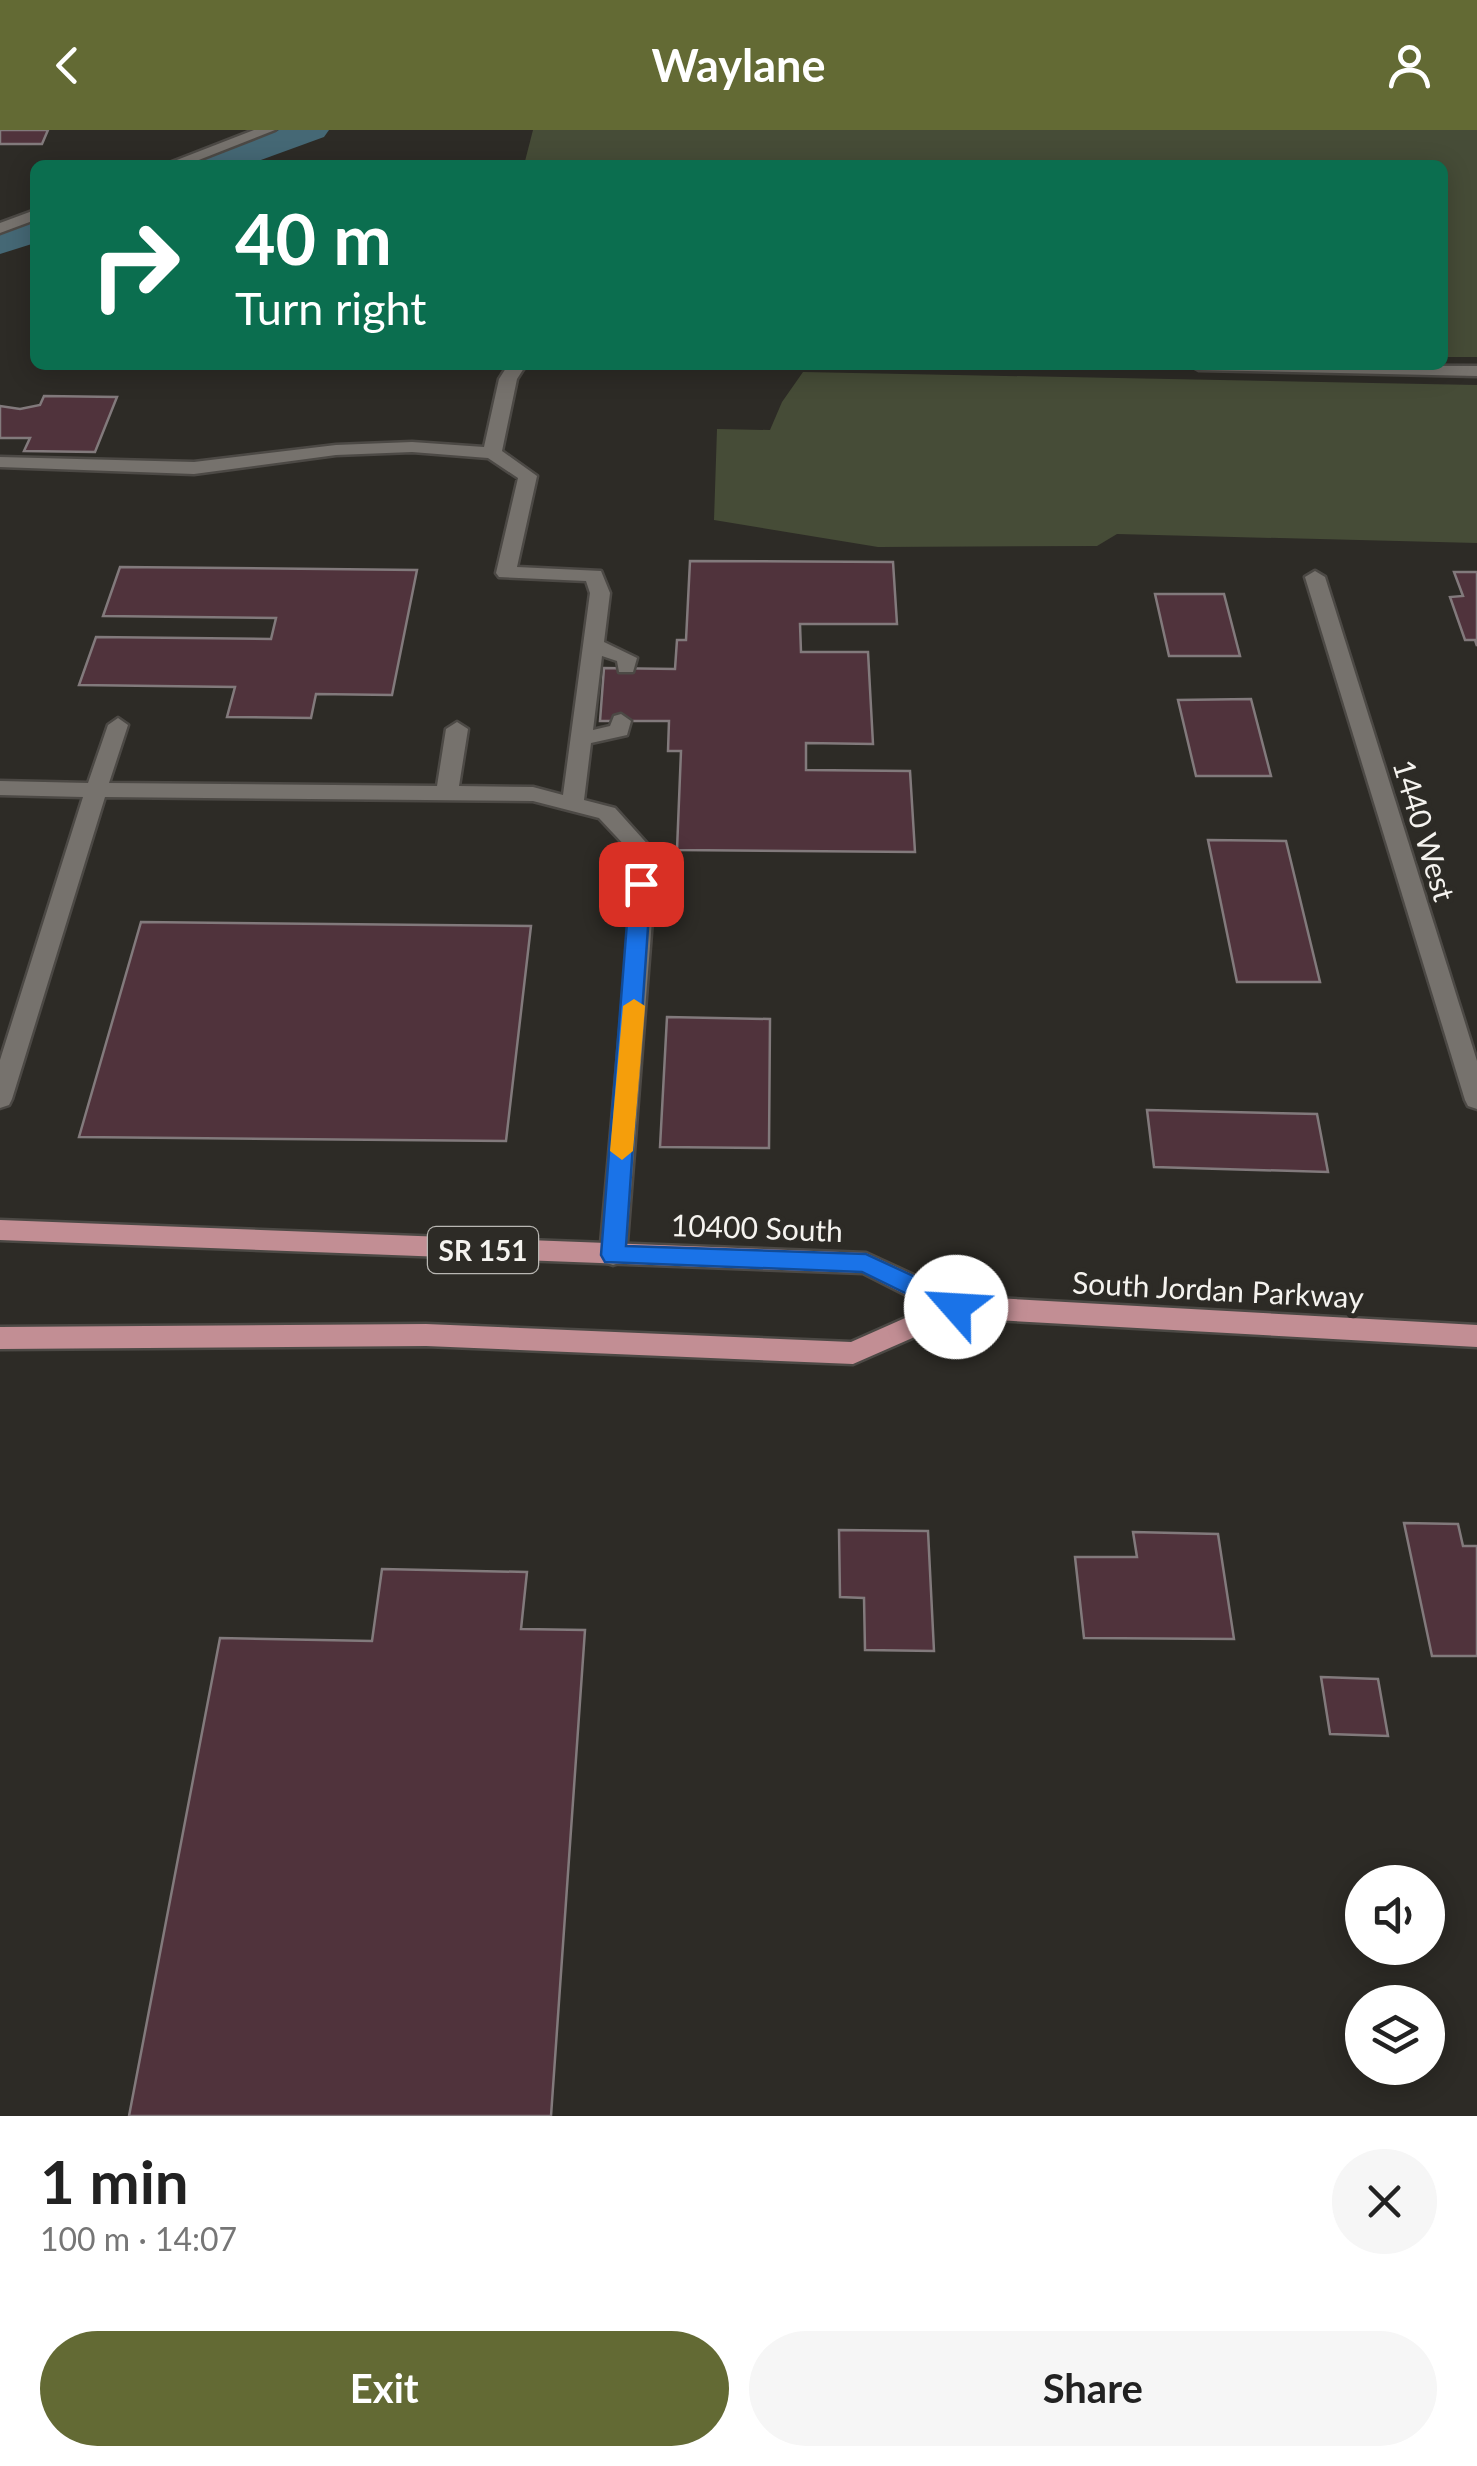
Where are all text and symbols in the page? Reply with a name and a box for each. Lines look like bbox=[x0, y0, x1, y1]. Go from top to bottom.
icon: back bbox=[40, 38, 95, 93]
text: Waylane bbox=[652, 38, 825, 92]
icon: person bbox=[1382, 38, 1437, 93]
text: 40 m bbox=[235, 196, 392, 280]
icon: right bbox=[70, 200, 200, 330]
text: Turn right bbox=[235, 281, 426, 335]
street label: 1440 West bbox=[1386, 755, 1464, 905]
pin bbox=[599, 842, 684, 927]
icon: arrive bbox=[614, 857, 669, 912]
street label: 10400 South bbox=[670, 1206, 844, 1248]
road number: SR 151 bbox=[428, 1227, 538, 1273]
position arrow bbox=[904, 1255, 1008, 1359]
street label: South Jordan Parkway bbox=[1071, 1263, 1365, 1315]
map controls bbox=[1345, 1865, 1445, 2085]
button: sound bbox=[1345, 1865, 1445, 1965]
button: layers bbox=[1345, 1985, 1445, 2085]
text: 1 min bbox=[40, 2145, 189, 2217]
button: close bbox=[1332, 2149, 1437, 2254]
text: 100 m · 14:07 bbox=[40, 2219, 237, 2258]
button: Exit bbox=[40, 2331, 729, 2446]
button: Share bbox=[749, 2331, 1437, 2446]

